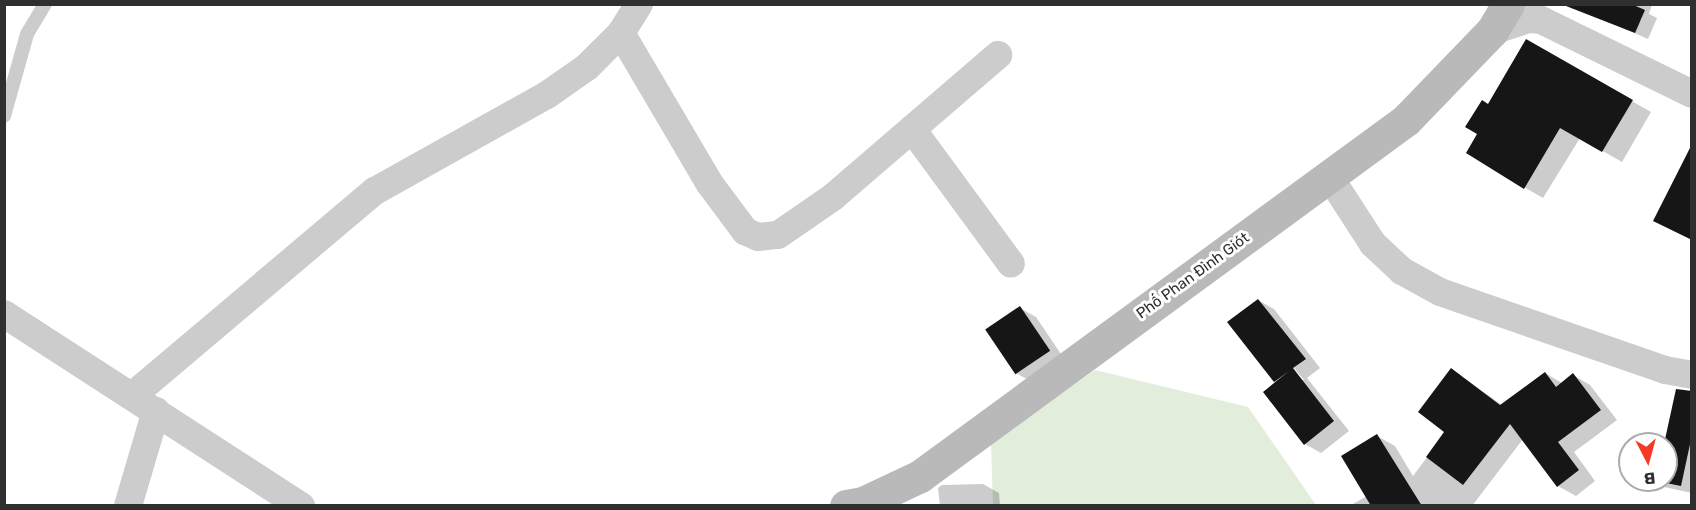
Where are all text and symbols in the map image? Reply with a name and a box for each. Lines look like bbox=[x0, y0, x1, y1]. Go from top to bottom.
street label: Phố Phan Đình Giót bbox=[1133, 229, 1253, 323]
north arrow bbox=[1618, 432, 1678, 492]
text: B bbox=[1643, 468, 1656, 488]

